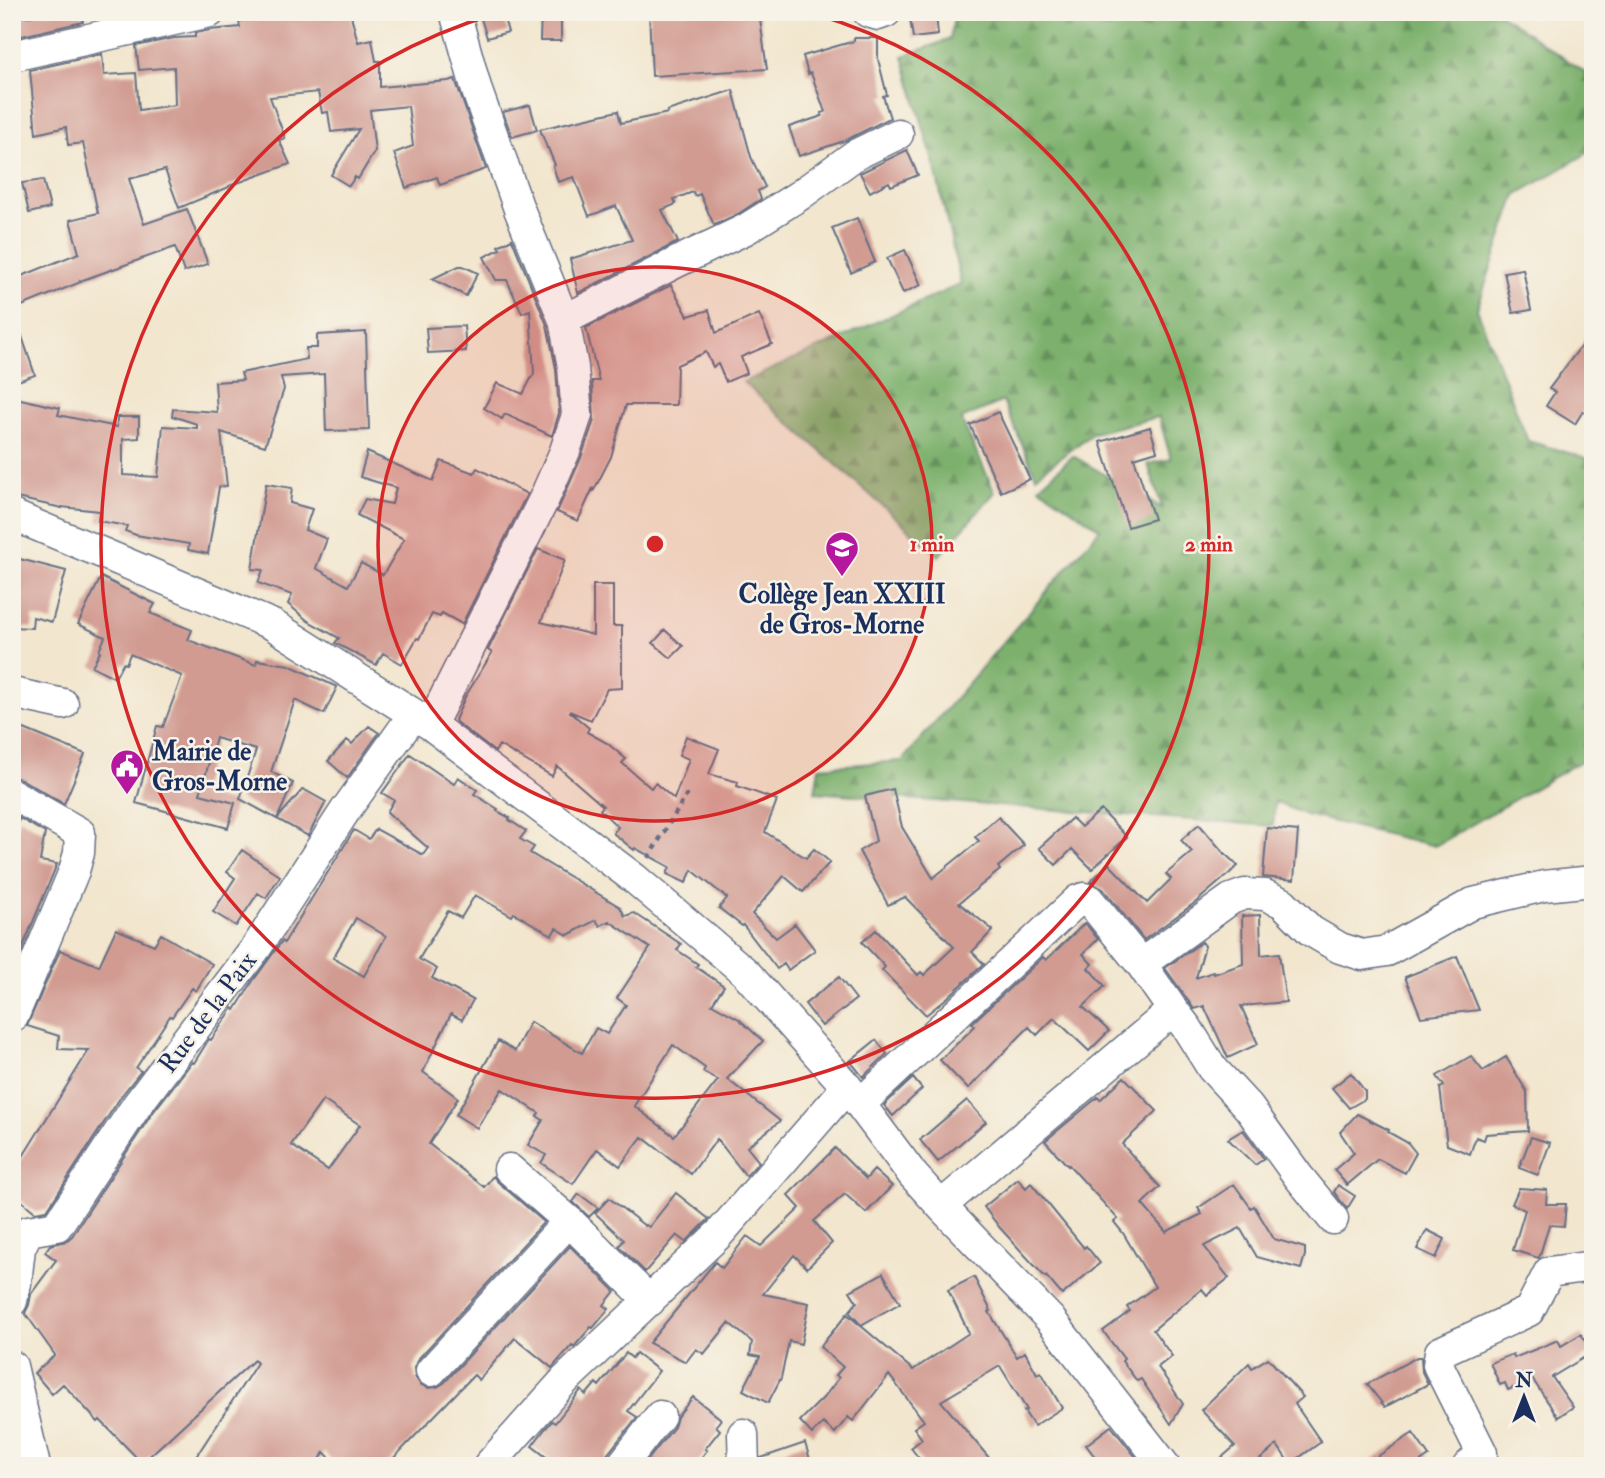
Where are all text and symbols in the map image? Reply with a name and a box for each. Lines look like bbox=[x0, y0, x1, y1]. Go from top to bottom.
school or university icon: Collège Jean XXIII de Gros-Morne bbox=[823, 529, 861, 578]
text: 1 min bbox=[910, 531, 954, 558]
text: 2 min bbox=[1185, 531, 1233, 558]
centre of rings bbox=[643, 532, 667, 556]
place label: Collège Jean XXIII de Gros-Morne bbox=[738, 579, 946, 641]
place label: Mairie de Gros-Morne bbox=[151, 736, 287, 798]
public building icon: Mairie de Gros-Morne bbox=[108, 747, 146, 796]
street label: Rue de la Paix bbox=[152, 945, 264, 1080]
north arrow bbox=[1490, 1362, 1560, 1432]
text: N bbox=[1514, 1369, 1533, 1393]

